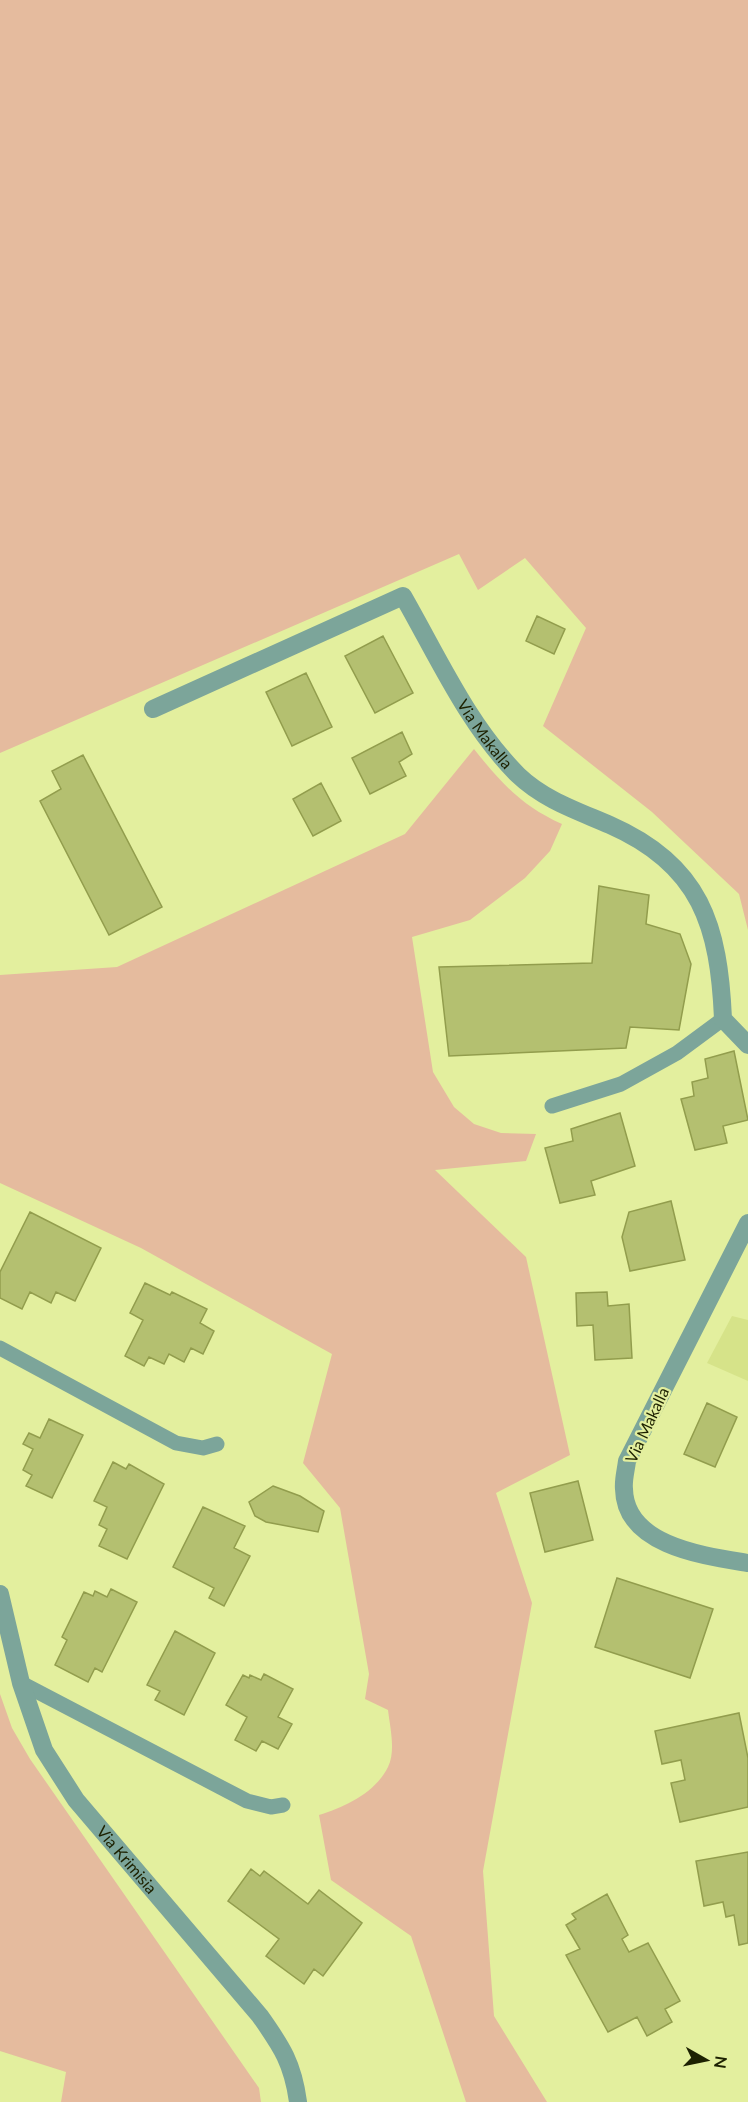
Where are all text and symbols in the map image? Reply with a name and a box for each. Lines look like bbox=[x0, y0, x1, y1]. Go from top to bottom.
street label: Via Makalla bbox=[454, 696, 517, 772]
street label: Via Makalla bbox=[621, 1384, 672, 1465]
street label: Via Krimisia bbox=[93, 1822, 161, 1897]
north arrow bbox=[676, 2030, 736, 2090]
text: N bbox=[711, 2055, 732, 2070]

